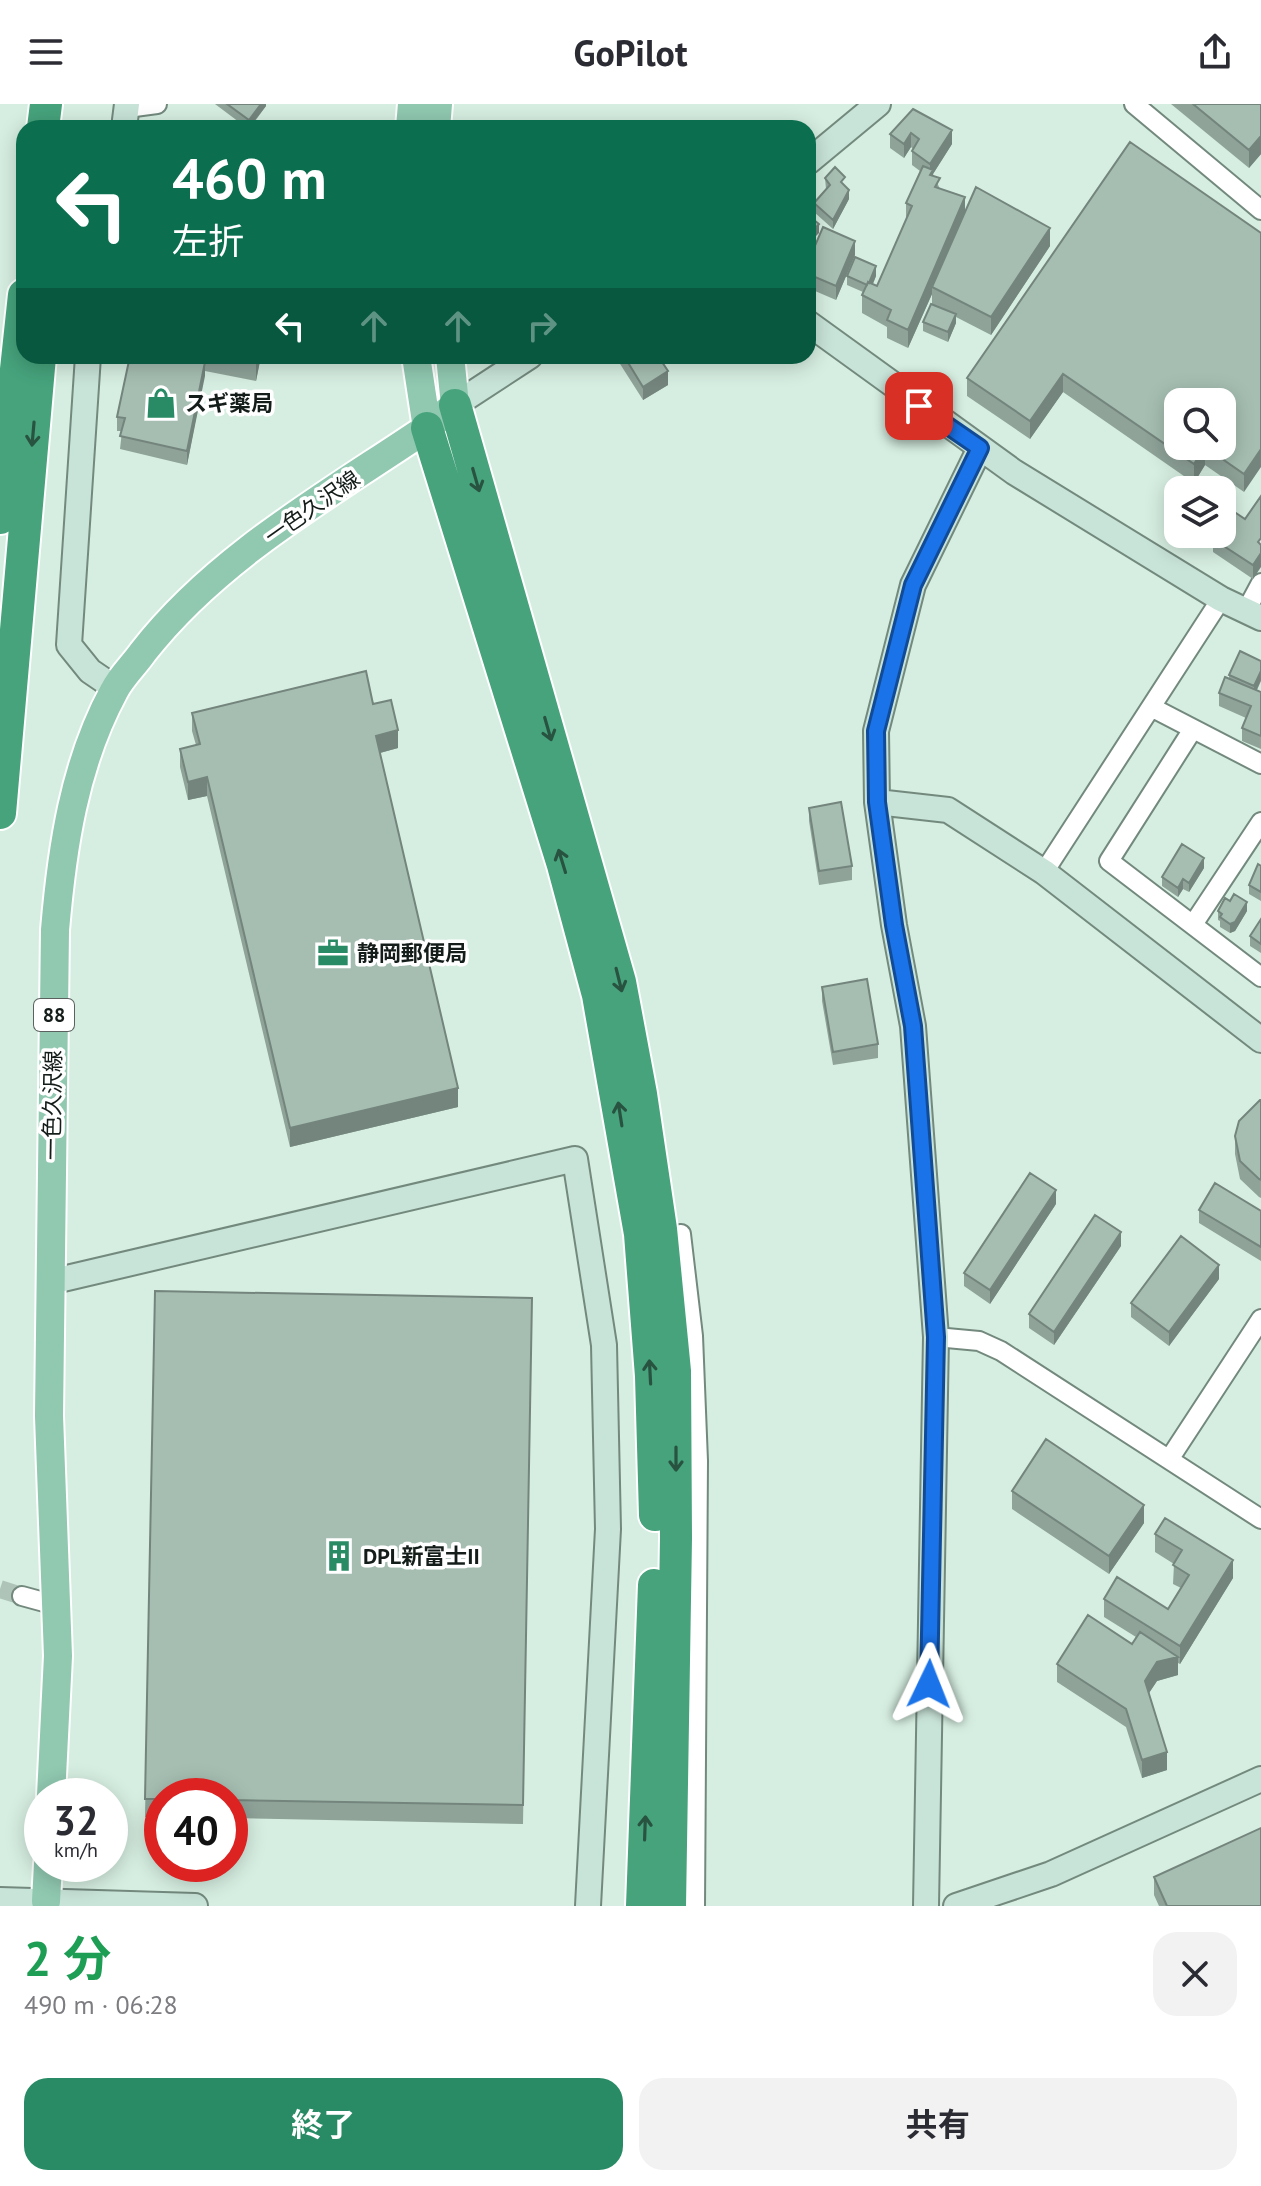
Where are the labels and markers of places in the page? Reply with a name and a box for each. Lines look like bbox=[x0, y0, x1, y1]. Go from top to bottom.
pin bbox=[885, 372, 953, 440]
shop icon: スギ薬局 bbox=[144, 386, 178, 420]
place label: スギ薬局 bbox=[185, 389, 273, 417]
office icon: 静岡郵便局 bbox=[316, 936, 350, 970]
place label: 静岡郵便局 bbox=[357, 939, 467, 967]
building icon: DPL新富士II bbox=[322, 1539, 356, 1573]
place label: DPL新富士II bbox=[363, 1542, 480, 1570]

